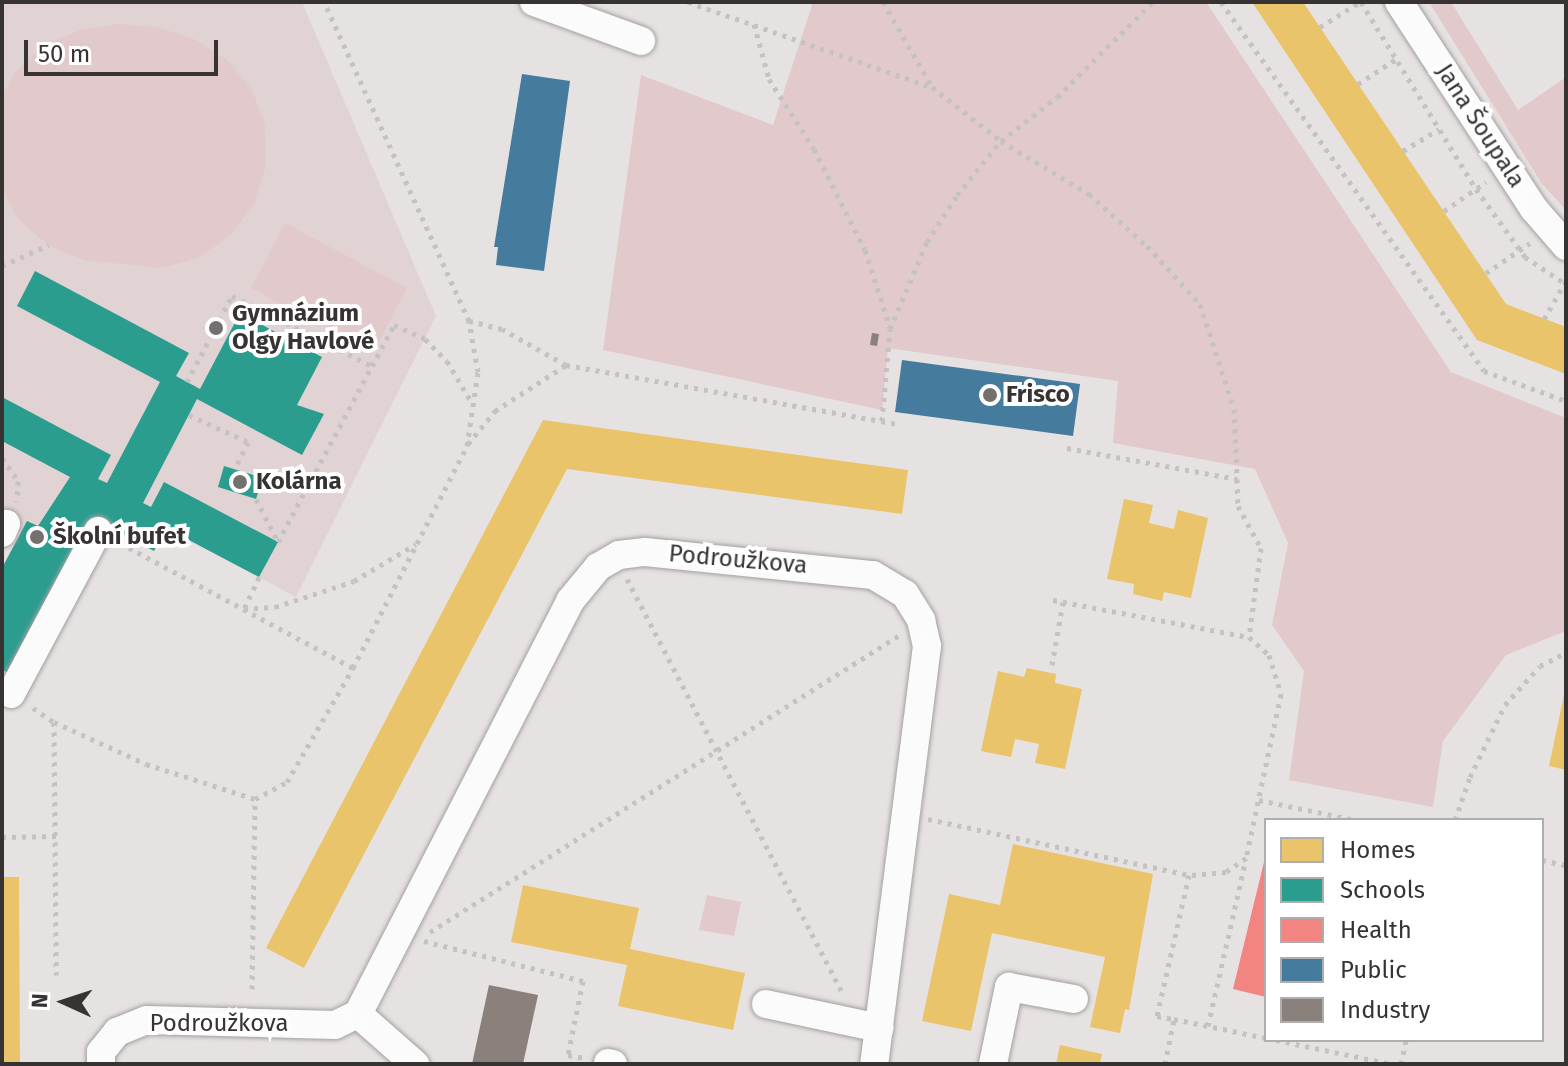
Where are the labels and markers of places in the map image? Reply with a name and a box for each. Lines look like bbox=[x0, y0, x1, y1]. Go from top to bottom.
place label: Gymnázium Olgy Havlové bbox=[232, 300, 374, 356]
marker: Gymnázium Olgy Havlové bbox=[207, 319, 225, 337]
place label: Frisco bbox=[1006, 381, 1070, 409]
marker: Frisco bbox=[981, 386, 999, 404]
place label: Kolárna bbox=[256, 468, 342, 496]
marker: Kolárna bbox=[231, 473, 249, 491]
place label: Školní bufet bbox=[53, 523, 186, 551]
marker: Školní bufet bbox=[28, 528, 46, 546]

